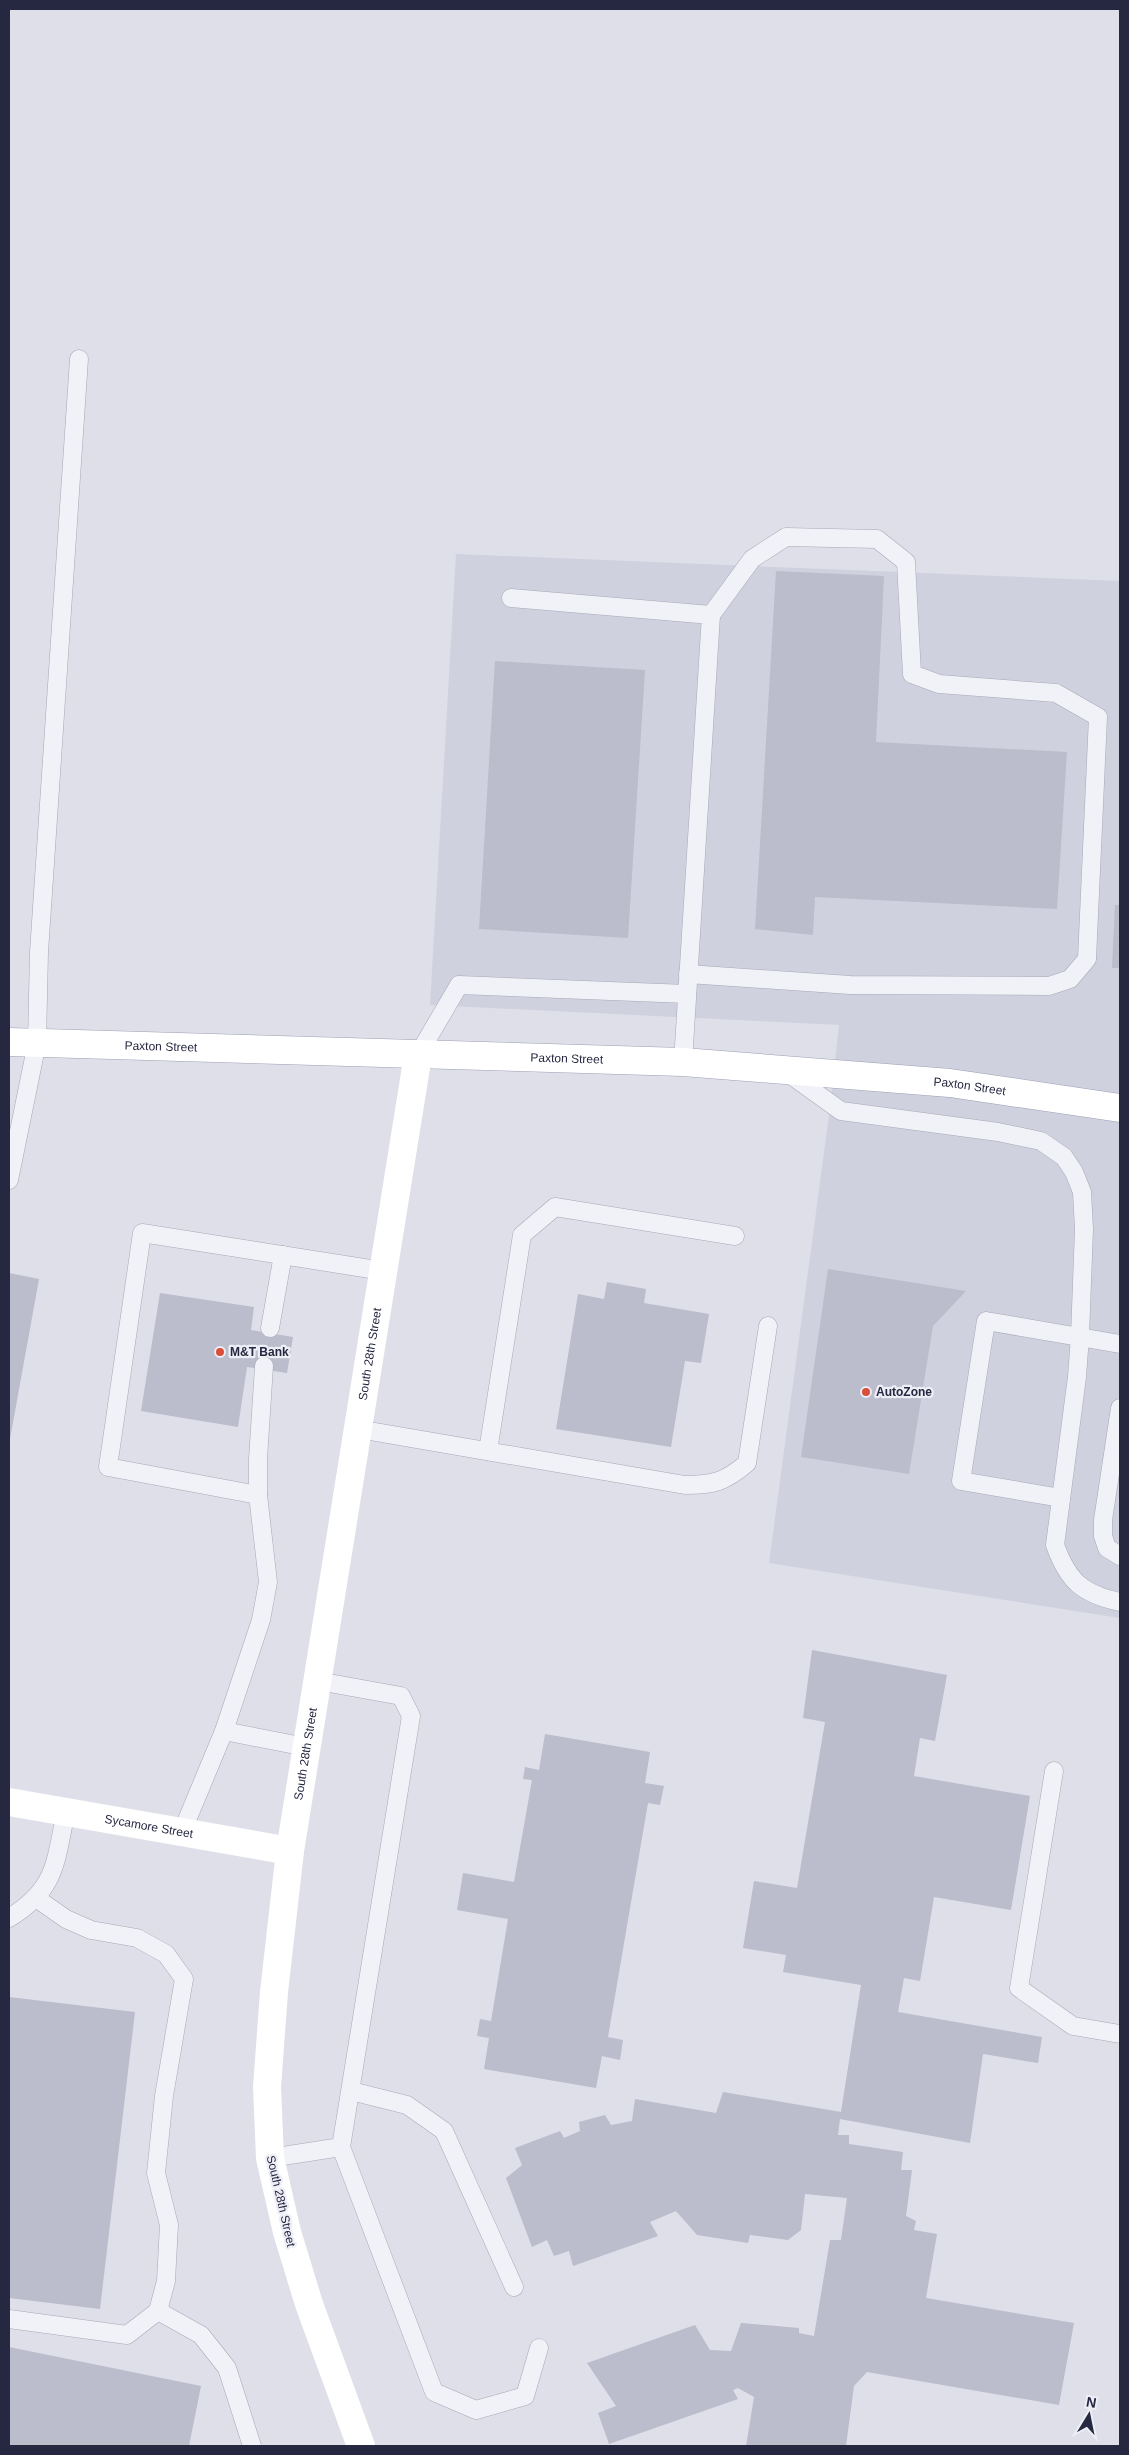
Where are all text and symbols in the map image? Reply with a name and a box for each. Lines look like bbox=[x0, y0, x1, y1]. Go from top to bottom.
street label: Paxton Street bbox=[124, 1038, 198, 1055]
street label: Paxton Street bbox=[530, 1050, 604, 1067]
street label: Paxton Street bbox=[933, 1075, 1007, 1098]
street label: South 28th Street bbox=[356, 1306, 384, 1401]
place label: M&T Bank bbox=[230, 1345, 289, 1359]
marker: M&T Bank bbox=[214, 1346, 226, 1358]
place label: AutoZone bbox=[876, 1385, 932, 1399]
marker: AutoZone bbox=[860, 1386, 872, 1398]
street label: South 28th Street bbox=[291, 1706, 320, 1801]
street label: Sycamore Street bbox=[104, 1812, 195, 1841]
street label: South 28th Street bbox=[264, 2154, 298, 2249]
north arrow bbox=[1064, 2390, 1114, 2440]
text: N bbox=[1085, 2393, 1098, 2411]

